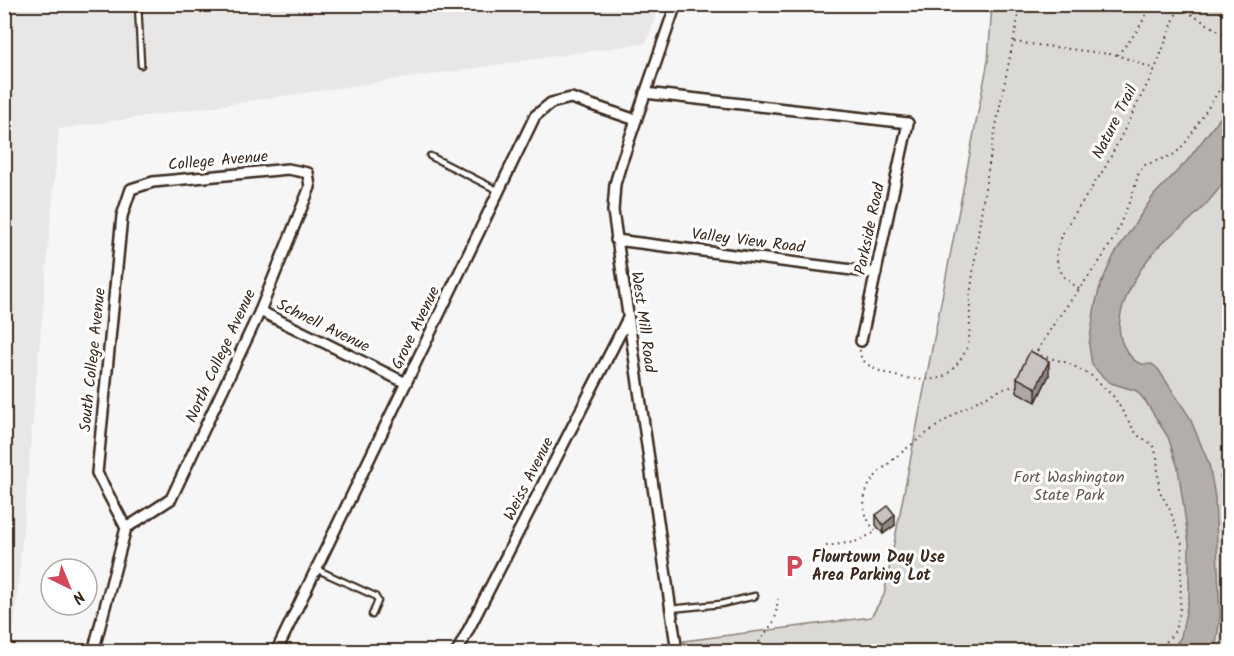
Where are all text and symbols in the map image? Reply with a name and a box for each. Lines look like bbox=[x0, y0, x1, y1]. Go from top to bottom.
street label: Nature Trail bbox=[1086, 81, 1144, 163]
street label: College Avenue bbox=[167, 144, 269, 178]
street label: Parkside Road bbox=[848, 180, 892, 277]
street label: Valley View Road bbox=[690, 222, 807, 260]
street label: West Mill Road bbox=[624, 270, 663, 375]
street label: Grove Avenue bbox=[385, 282, 447, 374]
street label: North College Avenue bbox=[179, 285, 263, 427]
street label: South College Avenue bbox=[73, 287, 113, 433]
street label: Schnell Avenue bbox=[272, 293, 374, 359]
street label: Weiss Avenue bbox=[497, 433, 561, 525]
park label: Fort Washington State Park bbox=[1014, 465, 1124, 508]
place label: Flourtown Day Use Area Parking Lot bbox=[812, 545, 945, 588]
parking icon: Flourtown Day Use Area Parking Lot bbox=[781, 553, 807, 579]
north arrow bbox=[39, 557, 99, 617]
text: N bbox=[66, 584, 90, 609]

